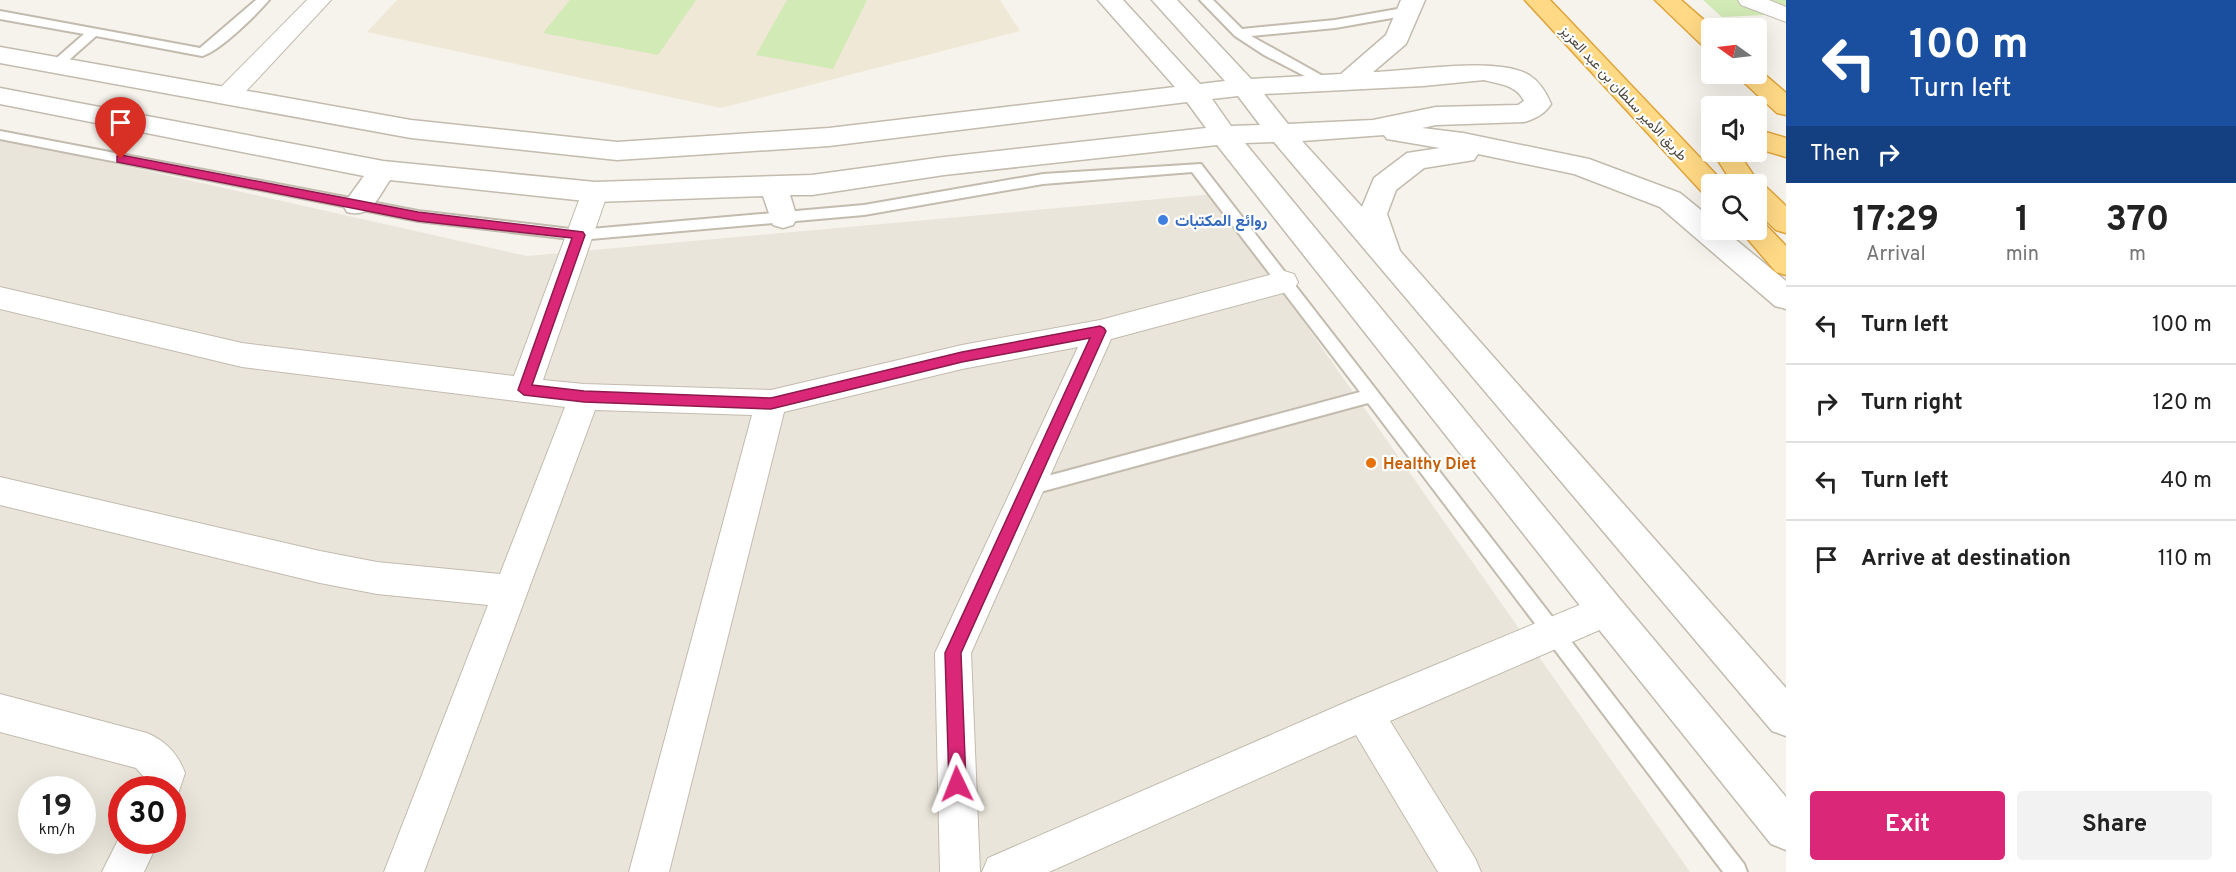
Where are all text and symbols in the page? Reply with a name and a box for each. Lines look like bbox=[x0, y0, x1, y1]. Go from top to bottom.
north arrow bbox=[1701, 18, 1767, 84]
map controls bbox=[1701, 18, 1767, 240]
text: 100 m bbox=[1909, 20, 2028, 73]
street label: طريق الأمير سلطان بن عبد العزيز bbox=[1555, 21, 1691, 165]
icon: left bbox=[1810, 24, 1888, 102]
text: Turn left bbox=[1909, 72, 2011, 106]
button: sound bbox=[1701, 96, 1767, 162]
pin bbox=[95, 97, 146, 159]
icon: arrive bbox=[104, 106, 137, 139]
icon: right bbox=[1872, 138, 1905, 171]
text: Then bbox=[1810, 141, 1860, 168]
button: search bbox=[1701, 174, 1767, 240]
text: 17:29 bbox=[1853, 198, 1939, 244]
text: 1 bbox=[2015, 198, 2029, 244]
text: 370 bbox=[2105, 198, 2169, 244]
place label: روائع المكتبات bbox=[1175, 212, 1267, 232]
marker: روائع المكتبات bbox=[1156, 213, 1170, 227]
text: Arrival bbox=[1866, 242, 1926, 268]
text: min bbox=[2006, 242, 2039, 268]
text: m bbox=[2129, 242, 2146, 268]
icon: left bbox=[1810, 309, 1843, 342]
text: Turn left bbox=[1861, 312, 1949, 339]
text: 100 m bbox=[2152, 312, 2212, 339]
icon: right bbox=[1810, 387, 1843, 420]
text: Turn right bbox=[1861, 390, 1963, 417]
text: 120 m bbox=[2152, 390, 2212, 417]
place label: Healthy Diet bbox=[1383, 455, 1476, 475]
marker: Healthy Diet bbox=[1364, 456, 1378, 470]
icon: left bbox=[1810, 465, 1843, 498]
text: Turn left bbox=[1861, 468, 1949, 495]
text: 40 m bbox=[2160, 468, 2212, 495]
icon: arrive bbox=[1810, 543, 1843, 576]
text: Arrive at destination bbox=[1861, 546, 2071, 573]
text: 110 m bbox=[2158, 546, 2212, 573]
position arrow bbox=[925, 752, 989, 816]
speed limit sign: 30 bbox=[108, 776, 186, 854]
text: 19 bbox=[42, 789, 72, 826]
button: Exit bbox=[1810, 791, 2005, 860]
button: Share bbox=[2017, 791, 2212, 860]
text: km/h bbox=[39, 821, 75, 840]

